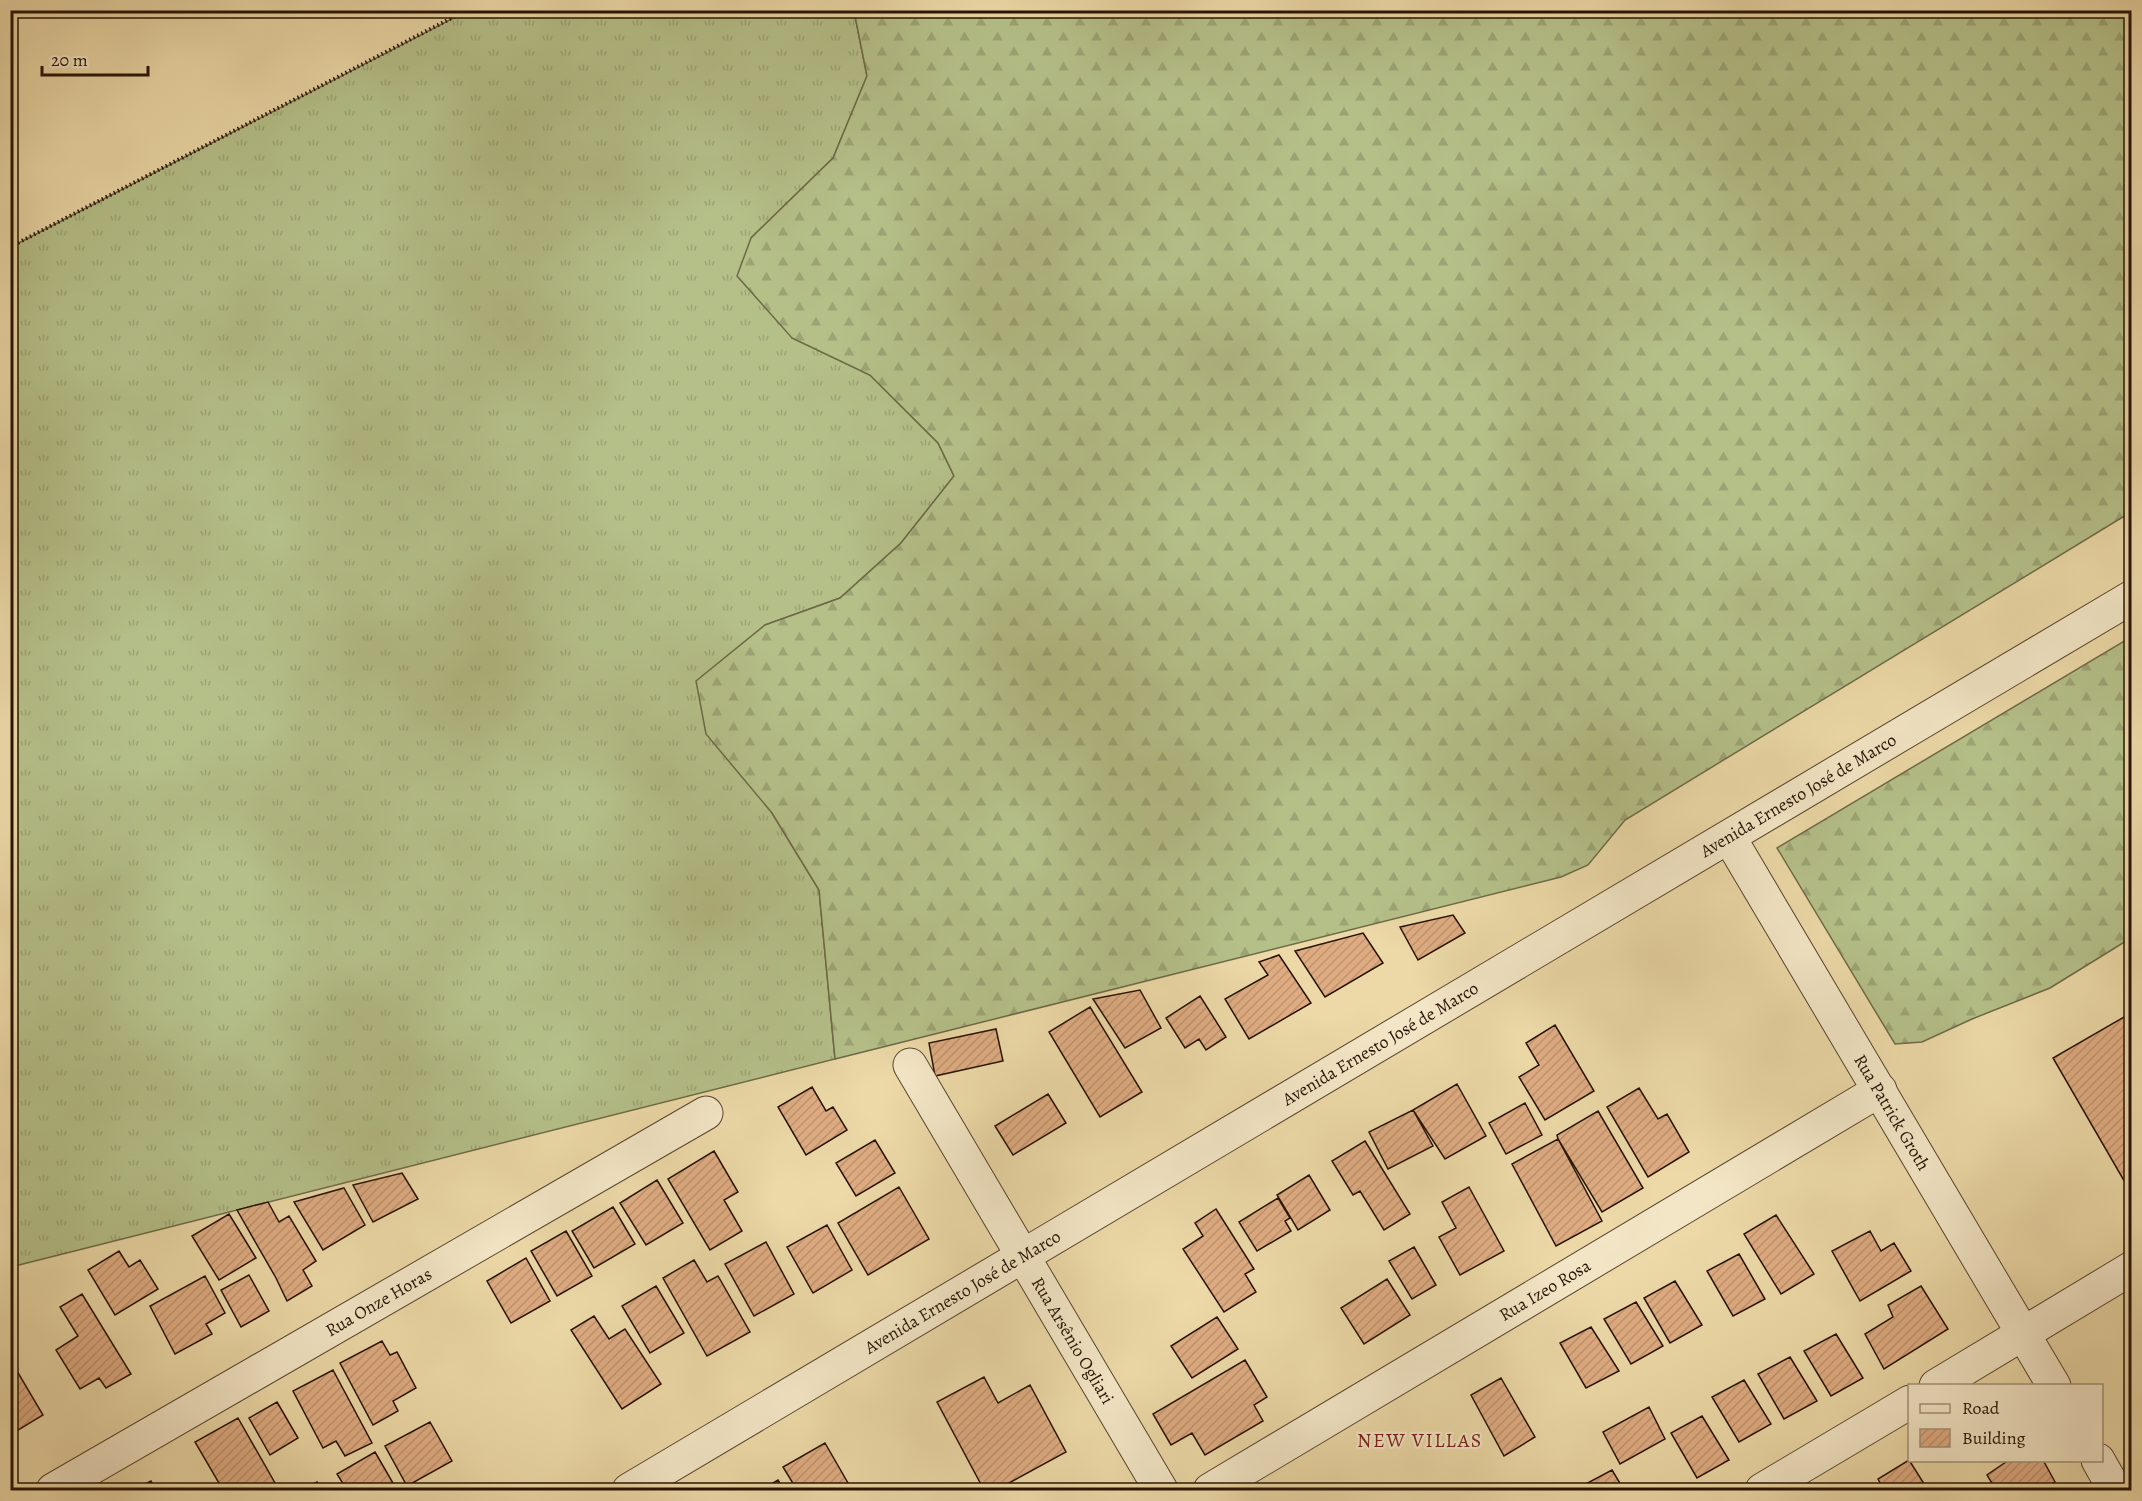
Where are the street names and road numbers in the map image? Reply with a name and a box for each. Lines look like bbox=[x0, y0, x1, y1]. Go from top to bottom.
street label: Avenida Ernesto José de Marco bbox=[1695, 728, 1901, 863]
street label: Avenida Ernesto José de Marco bbox=[1277, 976, 1483, 1112]
street label: Rua Patrick Groth bbox=[1848, 1050, 1936, 1175]
street label: Avenida Ernesto José de Marco bbox=[859, 1224, 1065, 1360]
street label: Rua Izeo Rosa bbox=[1495, 1253, 1596, 1327]
street label: Rua Onze Horas bbox=[321, 1262, 436, 1342]
street label: Rua Arsênio Ogliari bbox=[1026, 1273, 1120, 1408]

